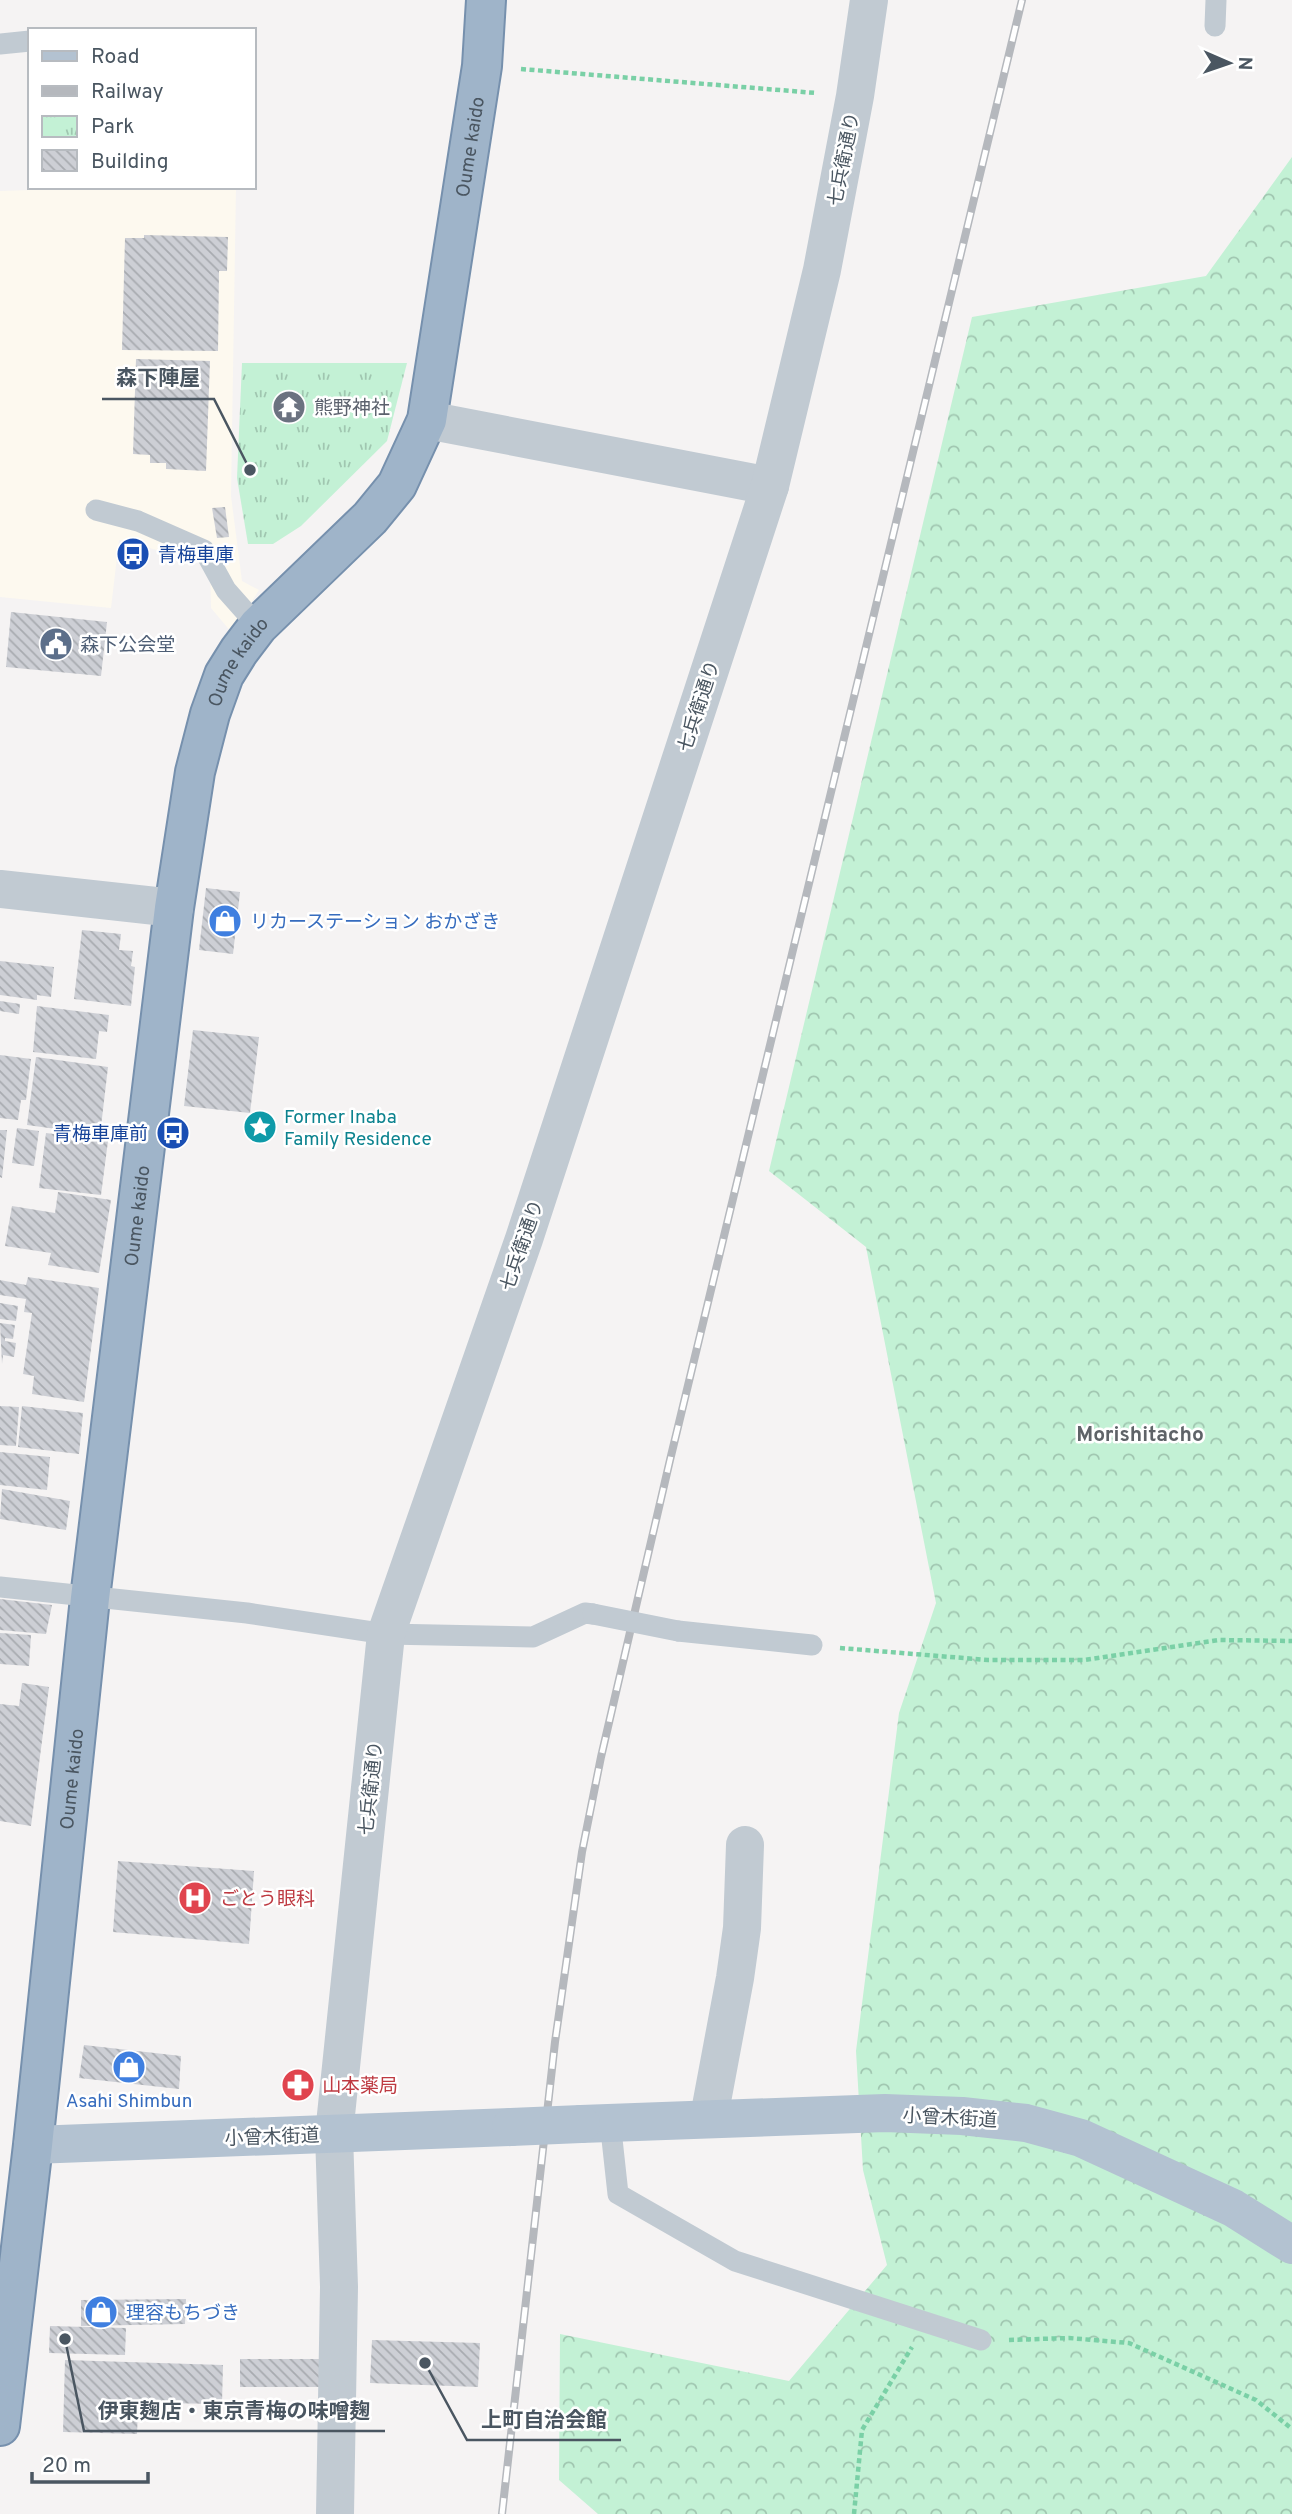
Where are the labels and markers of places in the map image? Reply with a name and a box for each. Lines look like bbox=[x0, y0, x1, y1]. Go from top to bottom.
callout: 森下陣屋 bbox=[102, 357, 214, 399]
temple icon: 熊野神社 bbox=[270, 388, 308, 426]
place label: 熊野神社 bbox=[314, 397, 390, 421]
bus stop icon: 青梅車庫 bbox=[114, 535, 152, 573]
place label: 青梅車庫 bbox=[158, 544, 234, 568]
public building icon: 森下公会堂 bbox=[37, 625, 75, 663]
place label: 森下公会堂 bbox=[80, 634, 175, 658]
shop icon: リカーステーション おかざき bbox=[206, 902, 244, 940]
place label: リカーステーション おかざき bbox=[250, 911, 500, 935]
place label: Former Inaba Family Residence bbox=[284, 1106, 432, 1152]
place icon: Former Inaba Family Residence bbox=[241, 1108, 279, 1146]
bus stop icon: 青梅車庫前 bbox=[154, 1114, 192, 1152]
place label: 青梅車庫前 bbox=[53, 1123, 148, 1147]
hospital icon: ごとう眼科 bbox=[176, 1879, 214, 1917]
place label: ごとう眼科 bbox=[220, 1888, 315, 1912]
shop icon: Asahi Shimbun bbox=[110, 2048, 148, 2086]
pharmacy icon: 山本薬局 bbox=[279, 2066, 317, 2104]
place label: 山本薬局 bbox=[322, 2075, 398, 2099]
place label: Asahi Shimbun bbox=[66, 2090, 192, 2114]
shop icon: 理容もちづき bbox=[82, 2293, 120, 2331]
place label: 理容もちづき bbox=[126, 2302, 240, 2326]
callout: 伊東麹店・東京青梅の味噌麹 bbox=[84, 2389, 385, 2431]
callout: 上町自治会館 bbox=[467, 2398, 621, 2440]

